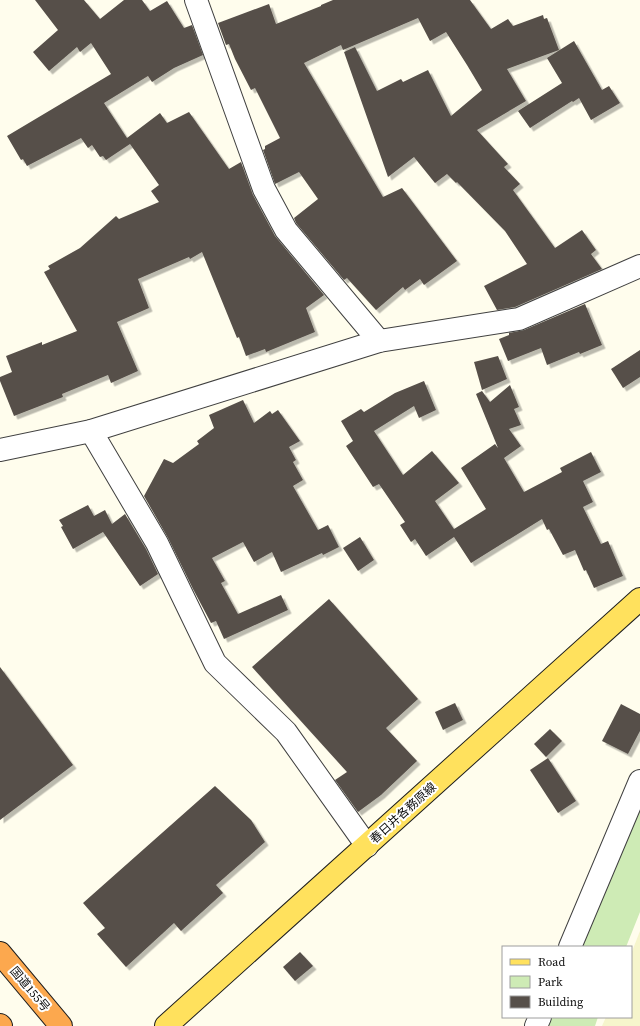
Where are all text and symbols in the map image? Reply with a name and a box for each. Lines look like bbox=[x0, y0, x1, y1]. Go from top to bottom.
street label: 春日井各務原線 bbox=[366, 779, 440, 847]
legend bbox=[502, 946, 632, 1018]
text: Road bbox=[538, 954, 565, 970]
street label: 国道155号 bbox=[7, 963, 53, 1015]
text: Park bbox=[538, 974, 563, 990]
text: Building bbox=[538, 994, 583, 1010]

